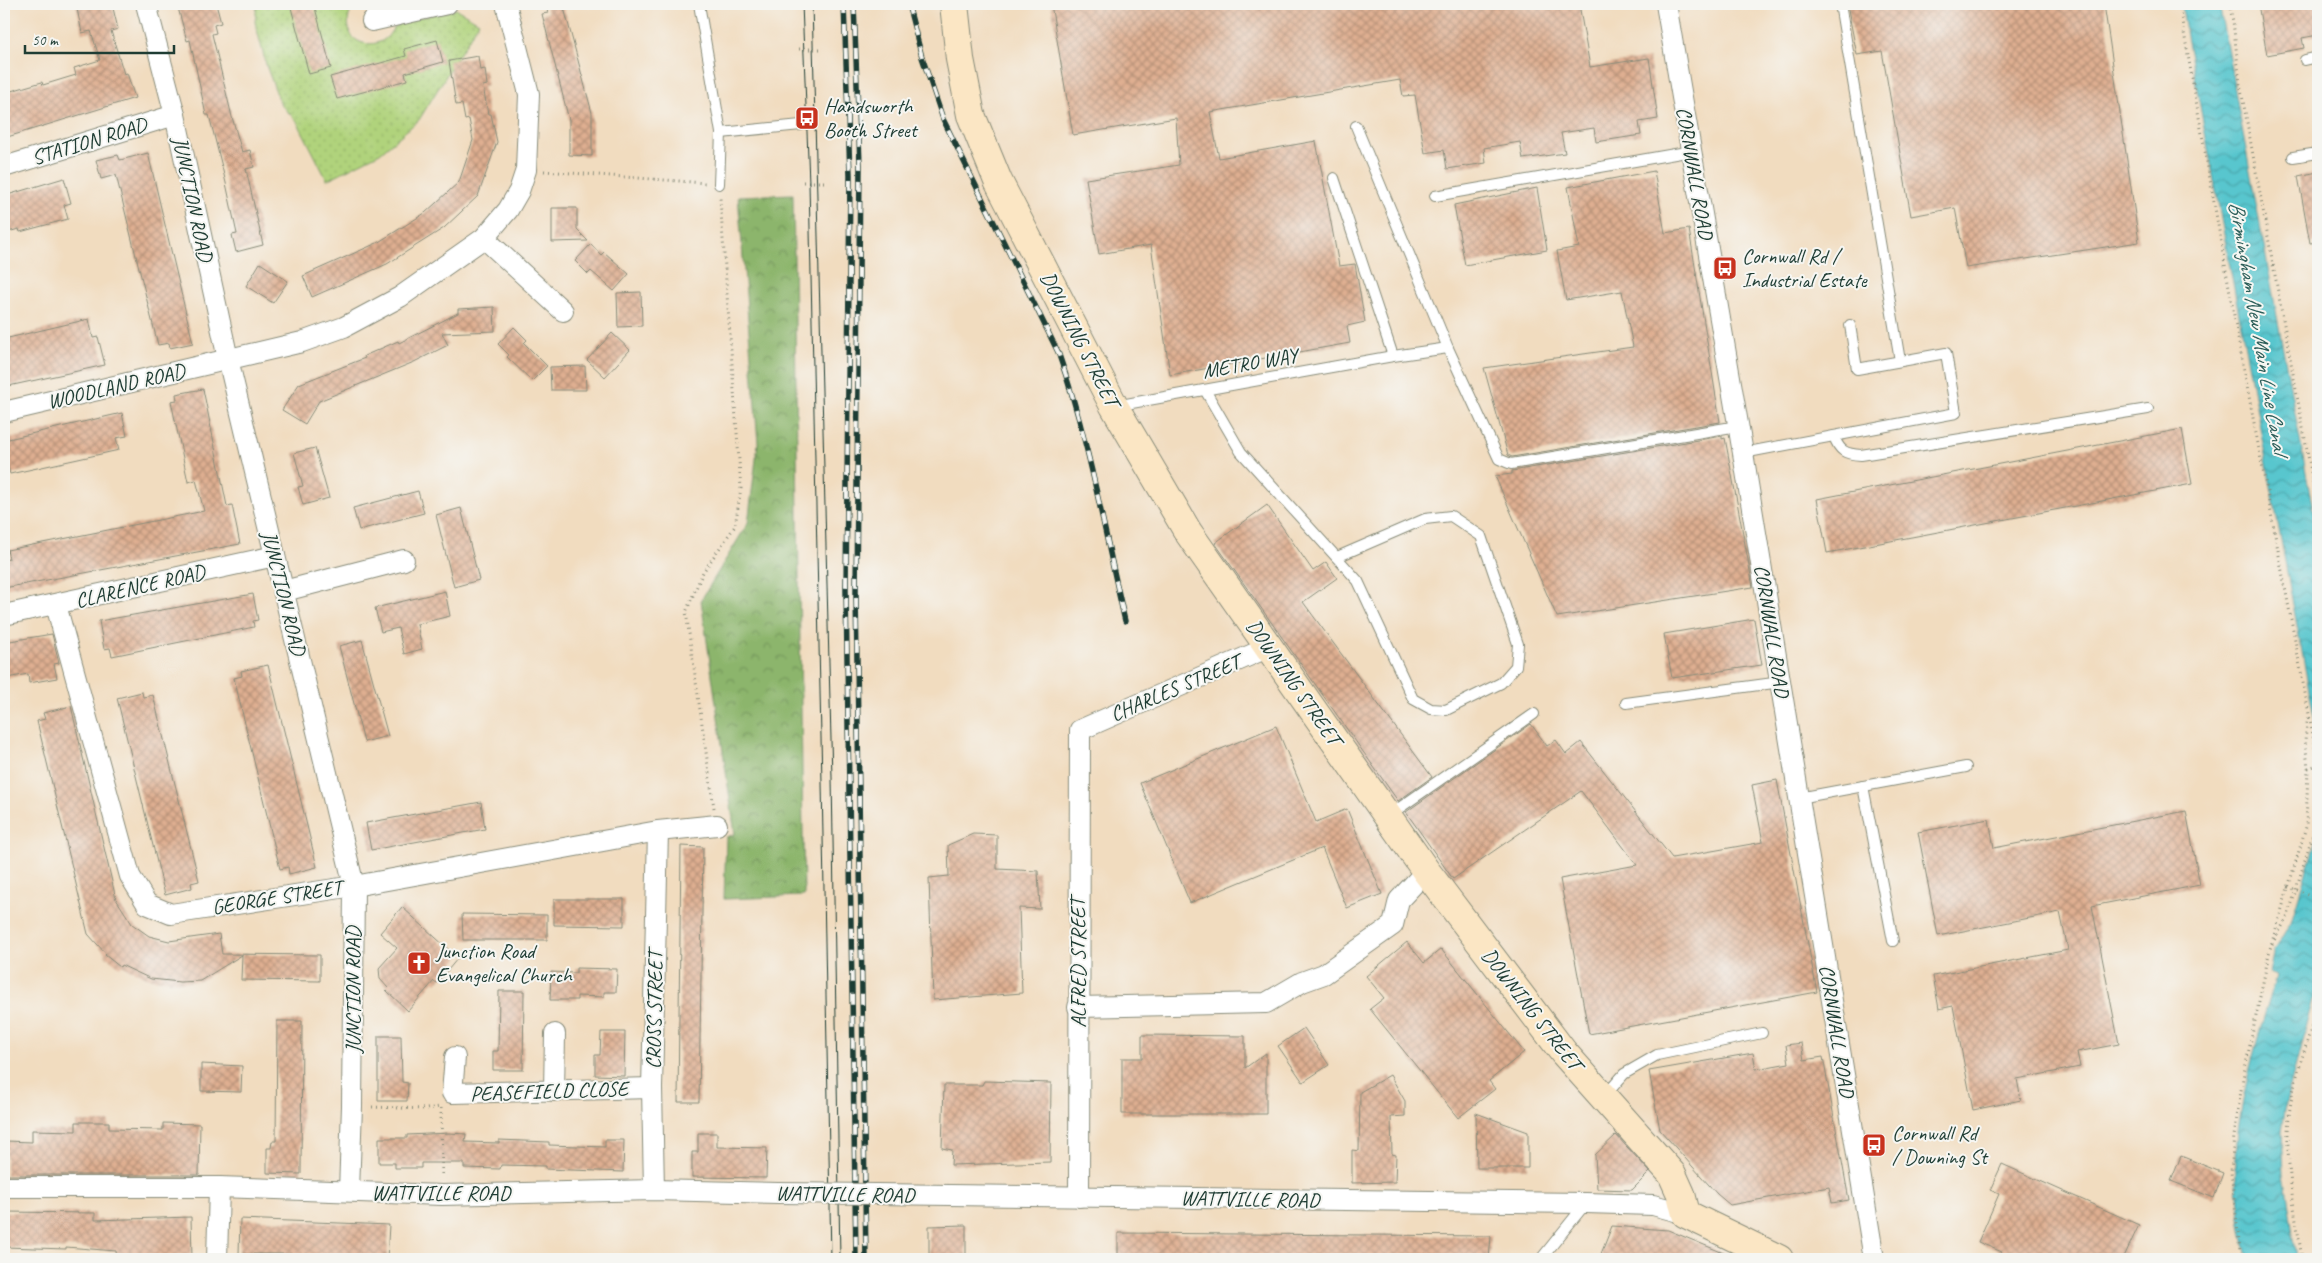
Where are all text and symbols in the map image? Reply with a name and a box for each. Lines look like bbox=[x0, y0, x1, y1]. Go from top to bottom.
scale bar bbox=[25, 22, 174, 54]
text: 50 m bbox=[32, 31, 59, 50]
place label: Handsworth Booth Street bbox=[824, 93, 919, 143]
bus stop icon: Handsworth Booth Street bbox=[794, 105, 820, 131]
street label: CORNWALL ROAD bbox=[1671, 105, 1720, 243]
street label: STATION ROAD bbox=[28, 111, 151, 171]
street label: JUNCTION ROAD bbox=[167, 133, 219, 265]
water label: Birmingham New Main Line Canal bbox=[2222, 199, 2295, 463]
place label: Cornwall Rd / Industrial Estate bbox=[1742, 243, 1868, 293]
bus stop icon: Cornwall Rd / Industrial Estate bbox=[1712, 255, 1738, 281]
street label: DOWNING STREET bbox=[1035, 267, 1128, 416]
street label: METRO WAY bbox=[1200, 341, 1303, 384]
street label: WOODLAND ROAD bbox=[45, 357, 189, 414]
street label: JUNCTION ROAD bbox=[256, 527, 312, 659]
street label: CLARENCE ROAD bbox=[73, 558, 209, 614]
street label: CORNWALL ROAD bbox=[1749, 563, 1796, 701]
street label: DOWNING STREET bbox=[1241, 614, 1350, 754]
street label: CHARLES STREET bbox=[1106, 647, 1249, 727]
street label: GEORGE STREET bbox=[210, 873, 348, 920]
street label: ALFRED STREET bbox=[1065, 893, 1091, 1028]
street label: JUNCTION ROAD bbox=[340, 925, 366, 1054]
place label: Junction Road Evangelical Church bbox=[435, 938, 573, 988]
street label: DOWNING STREET bbox=[1476, 943, 1591, 1080]
street label: CROSS STREET bbox=[640, 945, 668, 1069]
church icon: Junction Road Evangelical Church bbox=[406, 950, 432, 976]
street label: CORNWALL ROAD bbox=[1814, 963, 1861, 1101]
street label: PEASEFIELD CLOSE bbox=[470, 1075, 631, 1107]
place label: Cornwall Rd / Downing St bbox=[1892, 1120, 1989, 1170]
bus stop icon: Cornwall Rd / Downing St bbox=[1861, 1132, 1887, 1158]
street label: WATTVILLE ROAD bbox=[372, 1180, 512, 1206]
street label: WATTVILLE ROAD bbox=[775, 1180, 917, 1208]
street label: WATTVILLE ROAD bbox=[1180, 1185, 1322, 1213]

